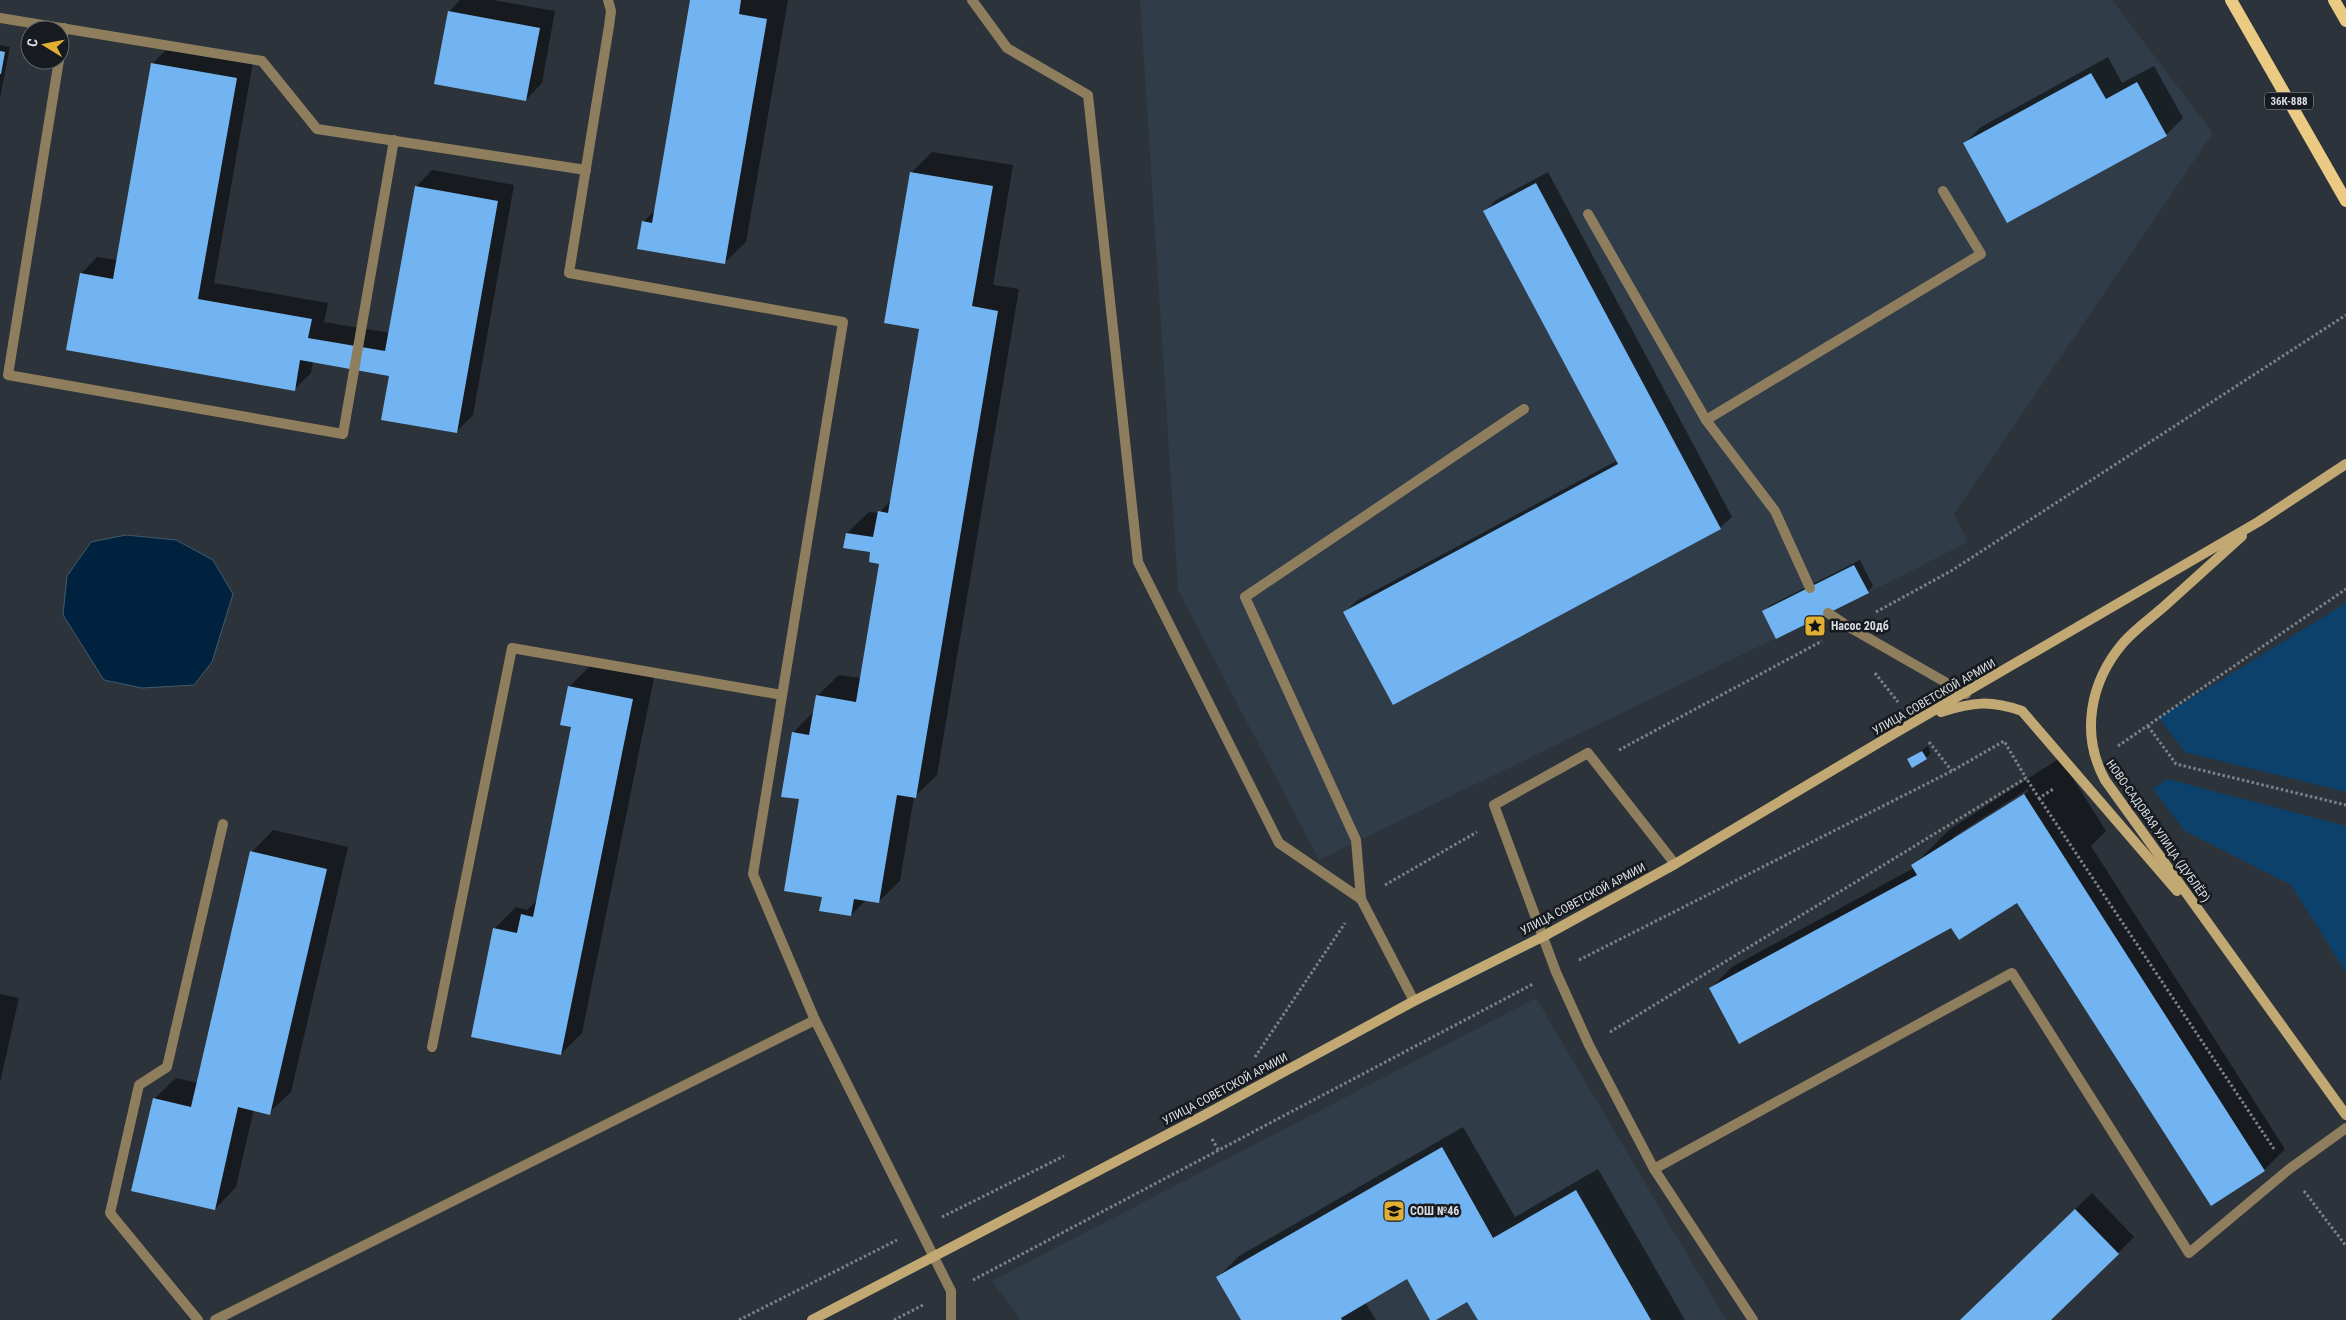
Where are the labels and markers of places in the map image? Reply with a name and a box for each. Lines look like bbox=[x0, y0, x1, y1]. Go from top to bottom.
place icon: Насос 20дб bbox=[1803, 614, 1827, 638]
place label: Насос 20дб bbox=[1831, 619, 1889, 633]
school or university icon: СОШ №46 bbox=[1382, 1199, 1406, 1223]
place label: СОШ №46 bbox=[1410, 1204, 1459, 1218]

